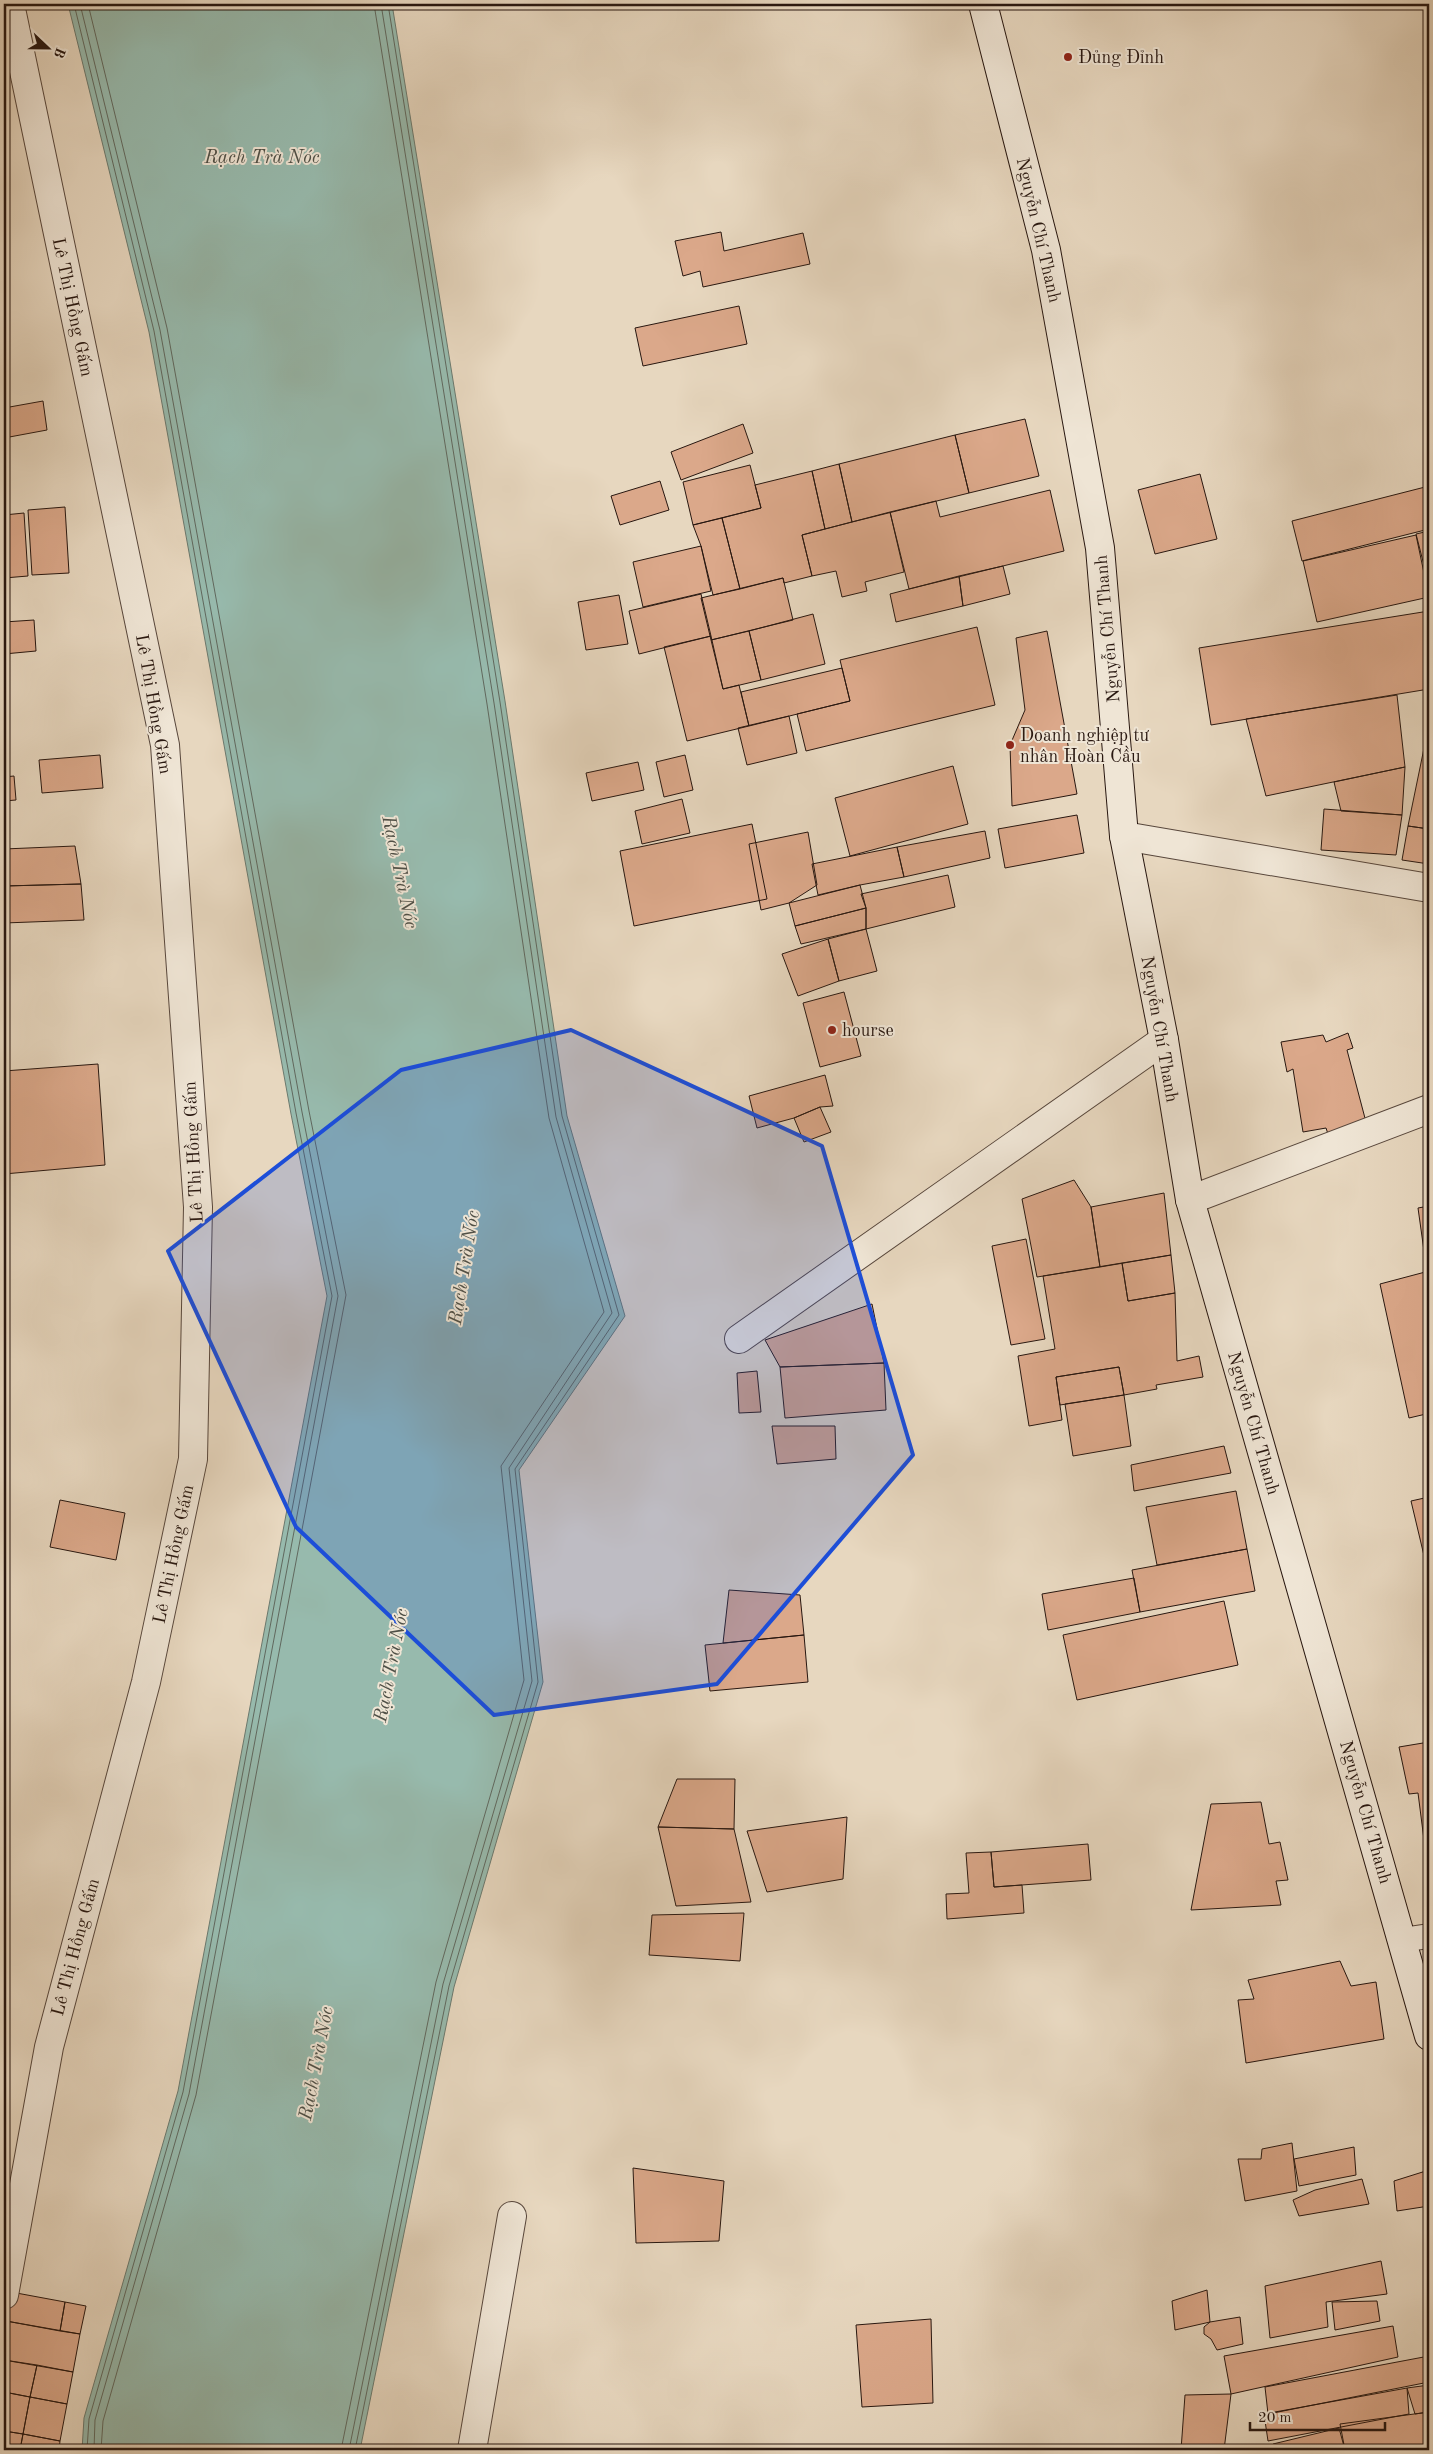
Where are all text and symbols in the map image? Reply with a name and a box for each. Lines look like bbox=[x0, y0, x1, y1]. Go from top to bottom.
north arrow bbox=[22, 22, 72, 72]
text: B bbox=[51, 45, 67, 60]
place label: Đủng Đỉnh bbox=[1078, 49, 1164, 67]
marker: Đủng Đỉnh bbox=[1062, 51, 1074, 63]
water label: Rạch Trà Nóc bbox=[203, 149, 320, 168]
street label: Nguyễn Chí Thanh bbox=[1013, 156, 1065, 305]
street label: Lê Thị Hồng Gấm bbox=[48, 235, 98, 378]
street label: Nguyễn Chí Thanh bbox=[1091, 554, 1123, 704]
street label: Lê Thị Hồng Gấm bbox=[132, 632, 177, 775]
place label: Doanh nghiệp tư nhân Hoàn Cầu bbox=[1020, 727, 1149, 766]
marker: Doanh nghiệp tư nhân Hoàn Cầu bbox=[1004, 739, 1016, 751]
water label: Rạch Trà Nóc bbox=[377, 813, 420, 931]
street label: Nguyễn Chí Thanh bbox=[1137, 954, 1183, 1104]
place label: hourse bbox=[842, 1022, 894, 1040]
marker: hourse bbox=[826, 1024, 838, 1036]
street label: Lê Thị Hồng Gấm bbox=[178, 1081, 207, 1223]
water label: Rạch Trà Nóc bbox=[447, 1209, 484, 1327]
street label: Nguyễn Chí Thanh bbox=[1224, 1349, 1284, 1497]
street label: Lê Thị Hồng Gấm bbox=[148, 1482, 198, 1625]
water label: Rạch Trà Nóc bbox=[372, 1607, 413, 1725]
street label: Nguyễn Chí Thanh bbox=[1336, 1738, 1396, 1886]
street label: Lê Thị Hồng Gấm bbox=[46, 1876, 103, 2018]
water label: Rạch Trà Nóc bbox=[297, 2005, 338, 2123]
scale bar bbox=[1250, 2399, 1386, 2431]
text: 20 m bbox=[1258, 2411, 1292, 2426]

